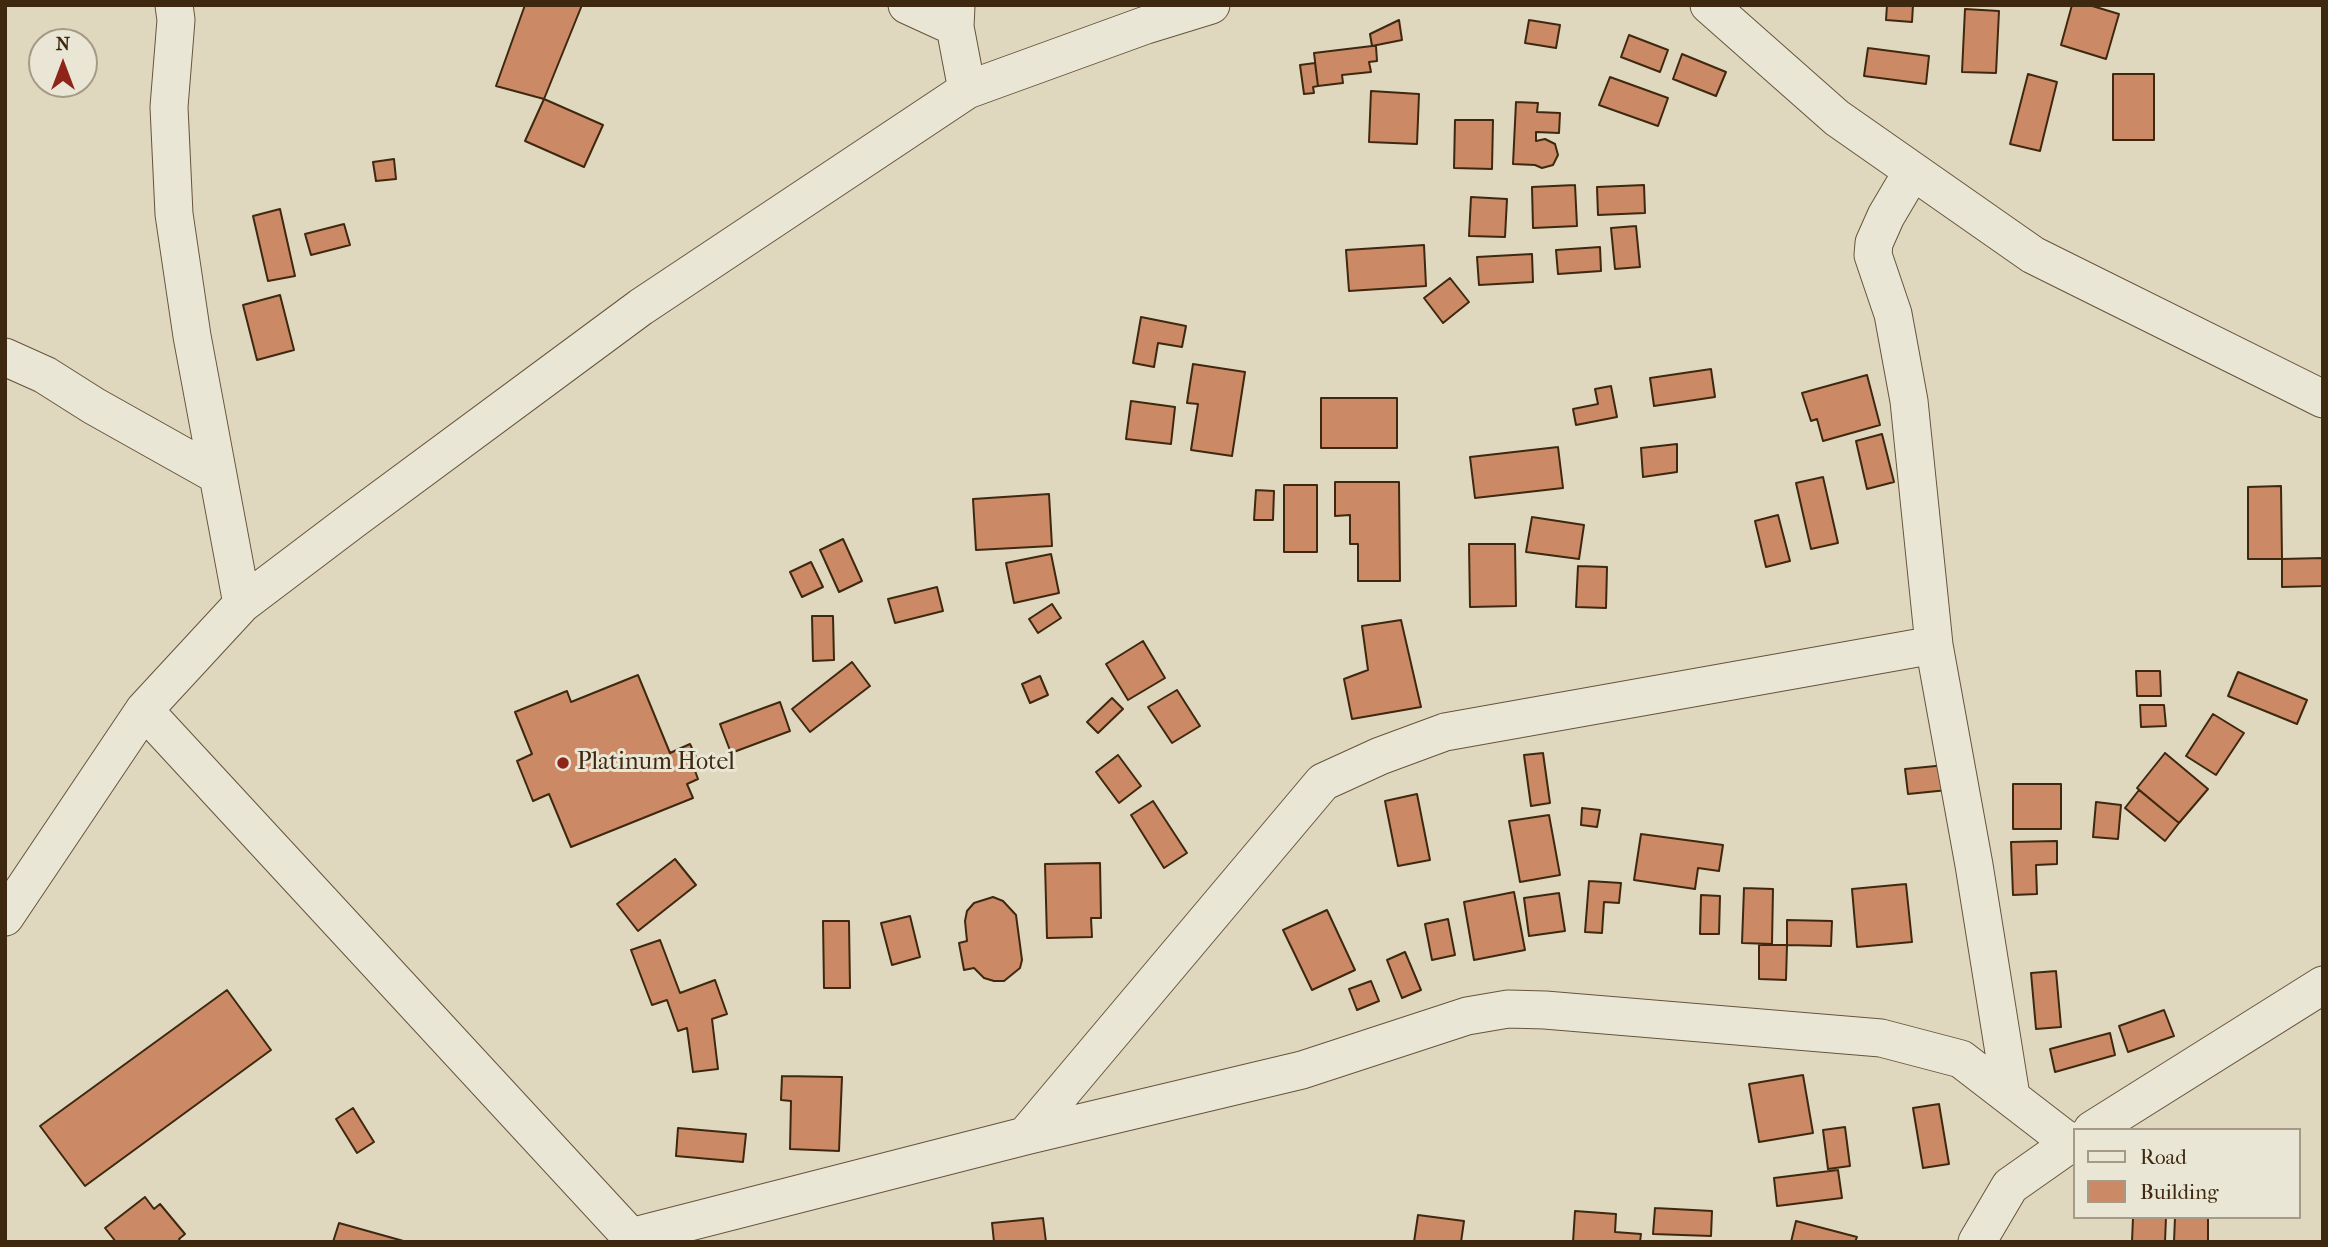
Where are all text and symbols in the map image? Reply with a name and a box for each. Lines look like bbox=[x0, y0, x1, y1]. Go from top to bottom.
north arrow bbox=[28, 28, 98, 98]
text: N bbox=[56, 33, 70, 55]
place label: Platinum Hotel bbox=[577, 749, 735, 777]
marker: Platinum Hotel bbox=[555, 755, 571, 771]
legend bbox=[2072, 1128, 2300, 1219]
text: Road bbox=[2140, 1145, 2187, 1169]
text: Building bbox=[2140, 1180, 2218, 1204]

